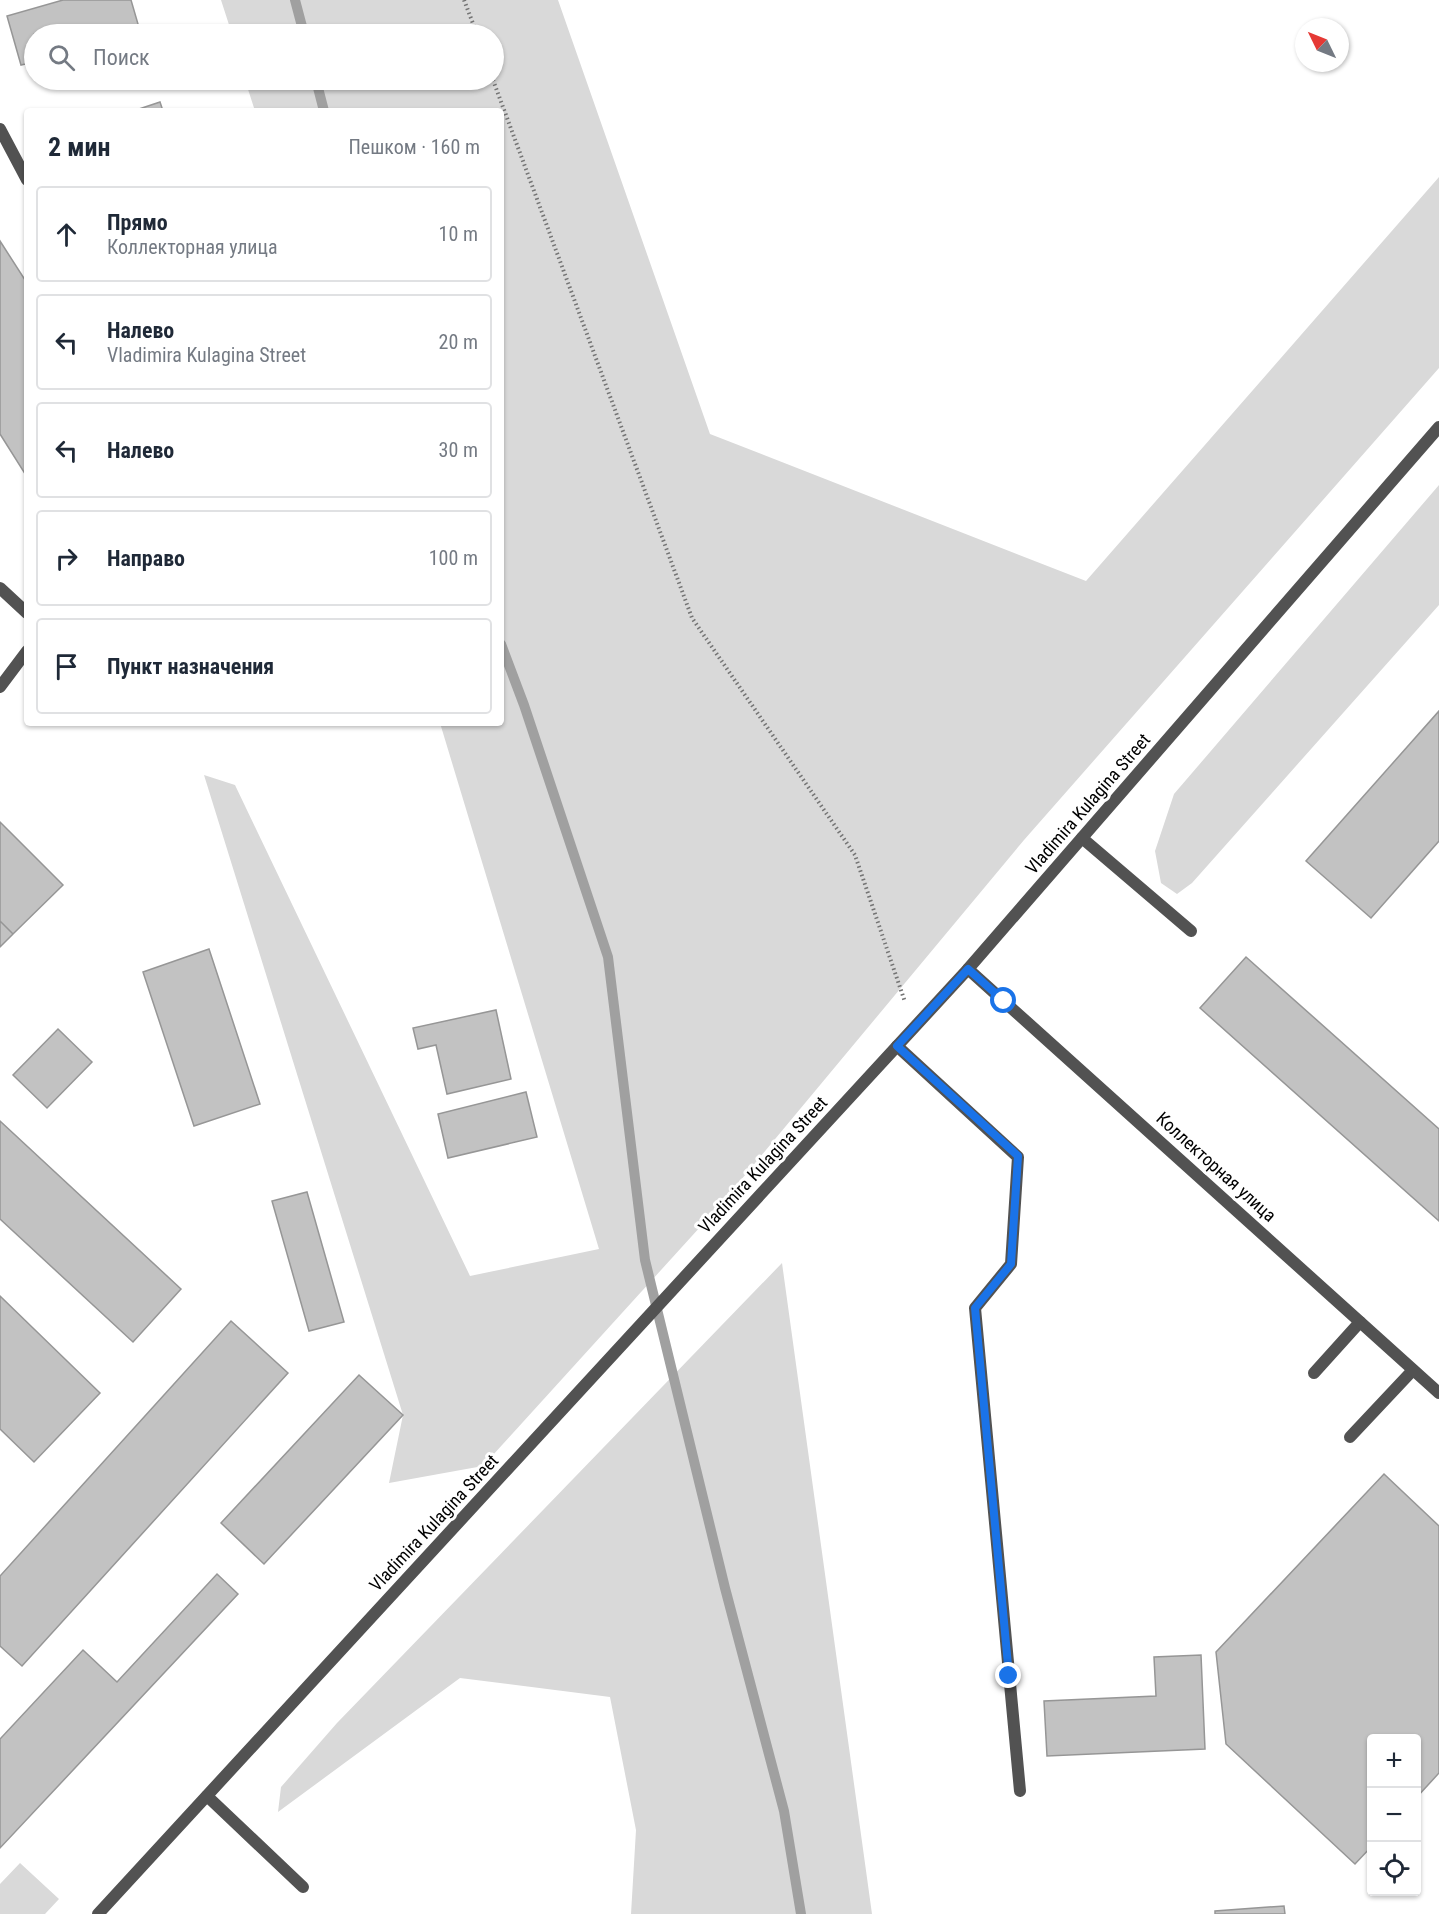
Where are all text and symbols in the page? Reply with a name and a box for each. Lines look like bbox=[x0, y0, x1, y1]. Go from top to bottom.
north arrow bbox=[1295, 18, 1349, 72]
search box bbox=[24, 24, 504, 90]
icon: search bbox=[45, 41, 78, 74]
text: Поиск bbox=[93, 45, 150, 70]
text: 2 мин bbox=[48, 132, 110, 162]
text: Пешком · 160 m bbox=[348, 135, 480, 159]
text: Прямо bbox=[107, 210, 168, 235]
icon: ahead bbox=[50, 218, 83, 251]
text: 10 m bbox=[439, 222, 478, 246]
text: Коллекторная улица bbox=[107, 235, 278, 259]
text: Налево bbox=[107, 318, 174, 343]
icon: left bbox=[50, 326, 83, 359]
text: 20 m bbox=[439, 330, 478, 354]
text: Vladimira Kulagina Street bbox=[107, 343, 306, 367]
icon: left bbox=[50, 434, 83, 467]
text: Налево bbox=[107, 438, 174, 463]
text: 30 m bbox=[439, 438, 478, 462]
icon: right bbox=[50, 542, 83, 575]
text: Направо bbox=[107, 546, 185, 571]
text: 100 m bbox=[429, 546, 478, 570]
icon: arrive bbox=[50, 650, 83, 683]
text: Пункт назначения bbox=[107, 654, 274, 679]
street label: Vladimira Kulagina Street bbox=[1021, 729, 1154, 878]
route start bbox=[990, 987, 1016, 1013]
street label: Vladimira Kulagina Street bbox=[694, 1092, 831, 1237]
street label: Коллекторная улица bbox=[1152, 1107, 1280, 1226]
street label: Vladimira Kulagina Street bbox=[365, 1450, 502, 1595]
route end bbox=[995, 1662, 1021, 1688]
map controls bbox=[1367, 1734, 1421, 1896]
button: + bbox=[1367, 1734, 1421, 1788]
button: − bbox=[1367, 1788, 1421, 1842]
button: locate bbox=[1367, 1842, 1421, 1896]

